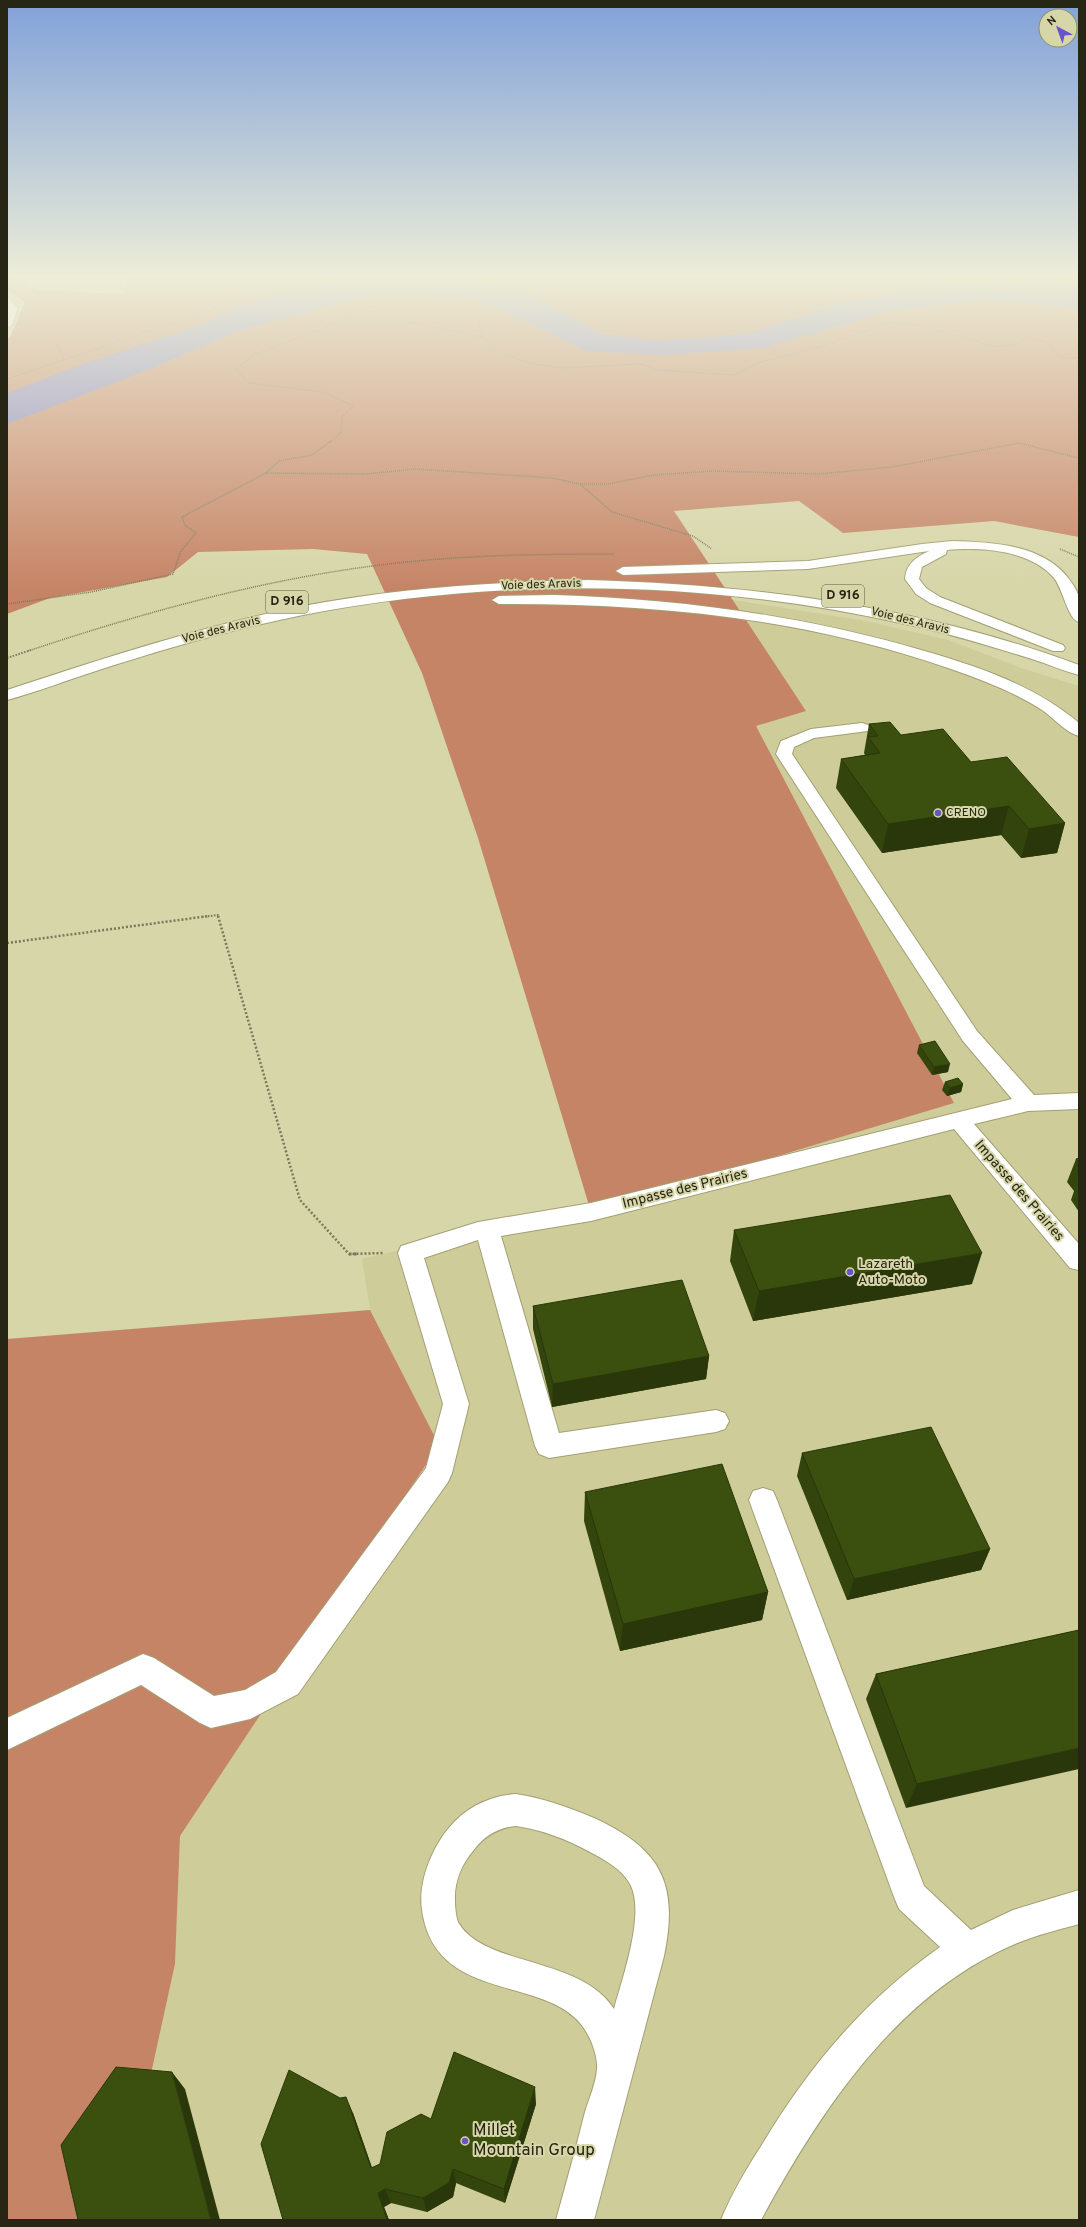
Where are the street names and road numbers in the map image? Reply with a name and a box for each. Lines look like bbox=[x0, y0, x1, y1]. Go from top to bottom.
street label: Voie des Aravis bbox=[501, 576, 581, 594]
road number: D 916 bbox=[822, 585, 864, 607]
road number: D 916 bbox=[266, 591, 308, 613]
street label: Voie des Aravis bbox=[869, 604, 951, 638]
street label: Voie des Aravis bbox=[180, 613, 262, 647]
street label: Impasse des Prairies bbox=[971, 1137, 1067, 1245]
street label: Impasse des Prairies bbox=[621, 1165, 749, 1213]

